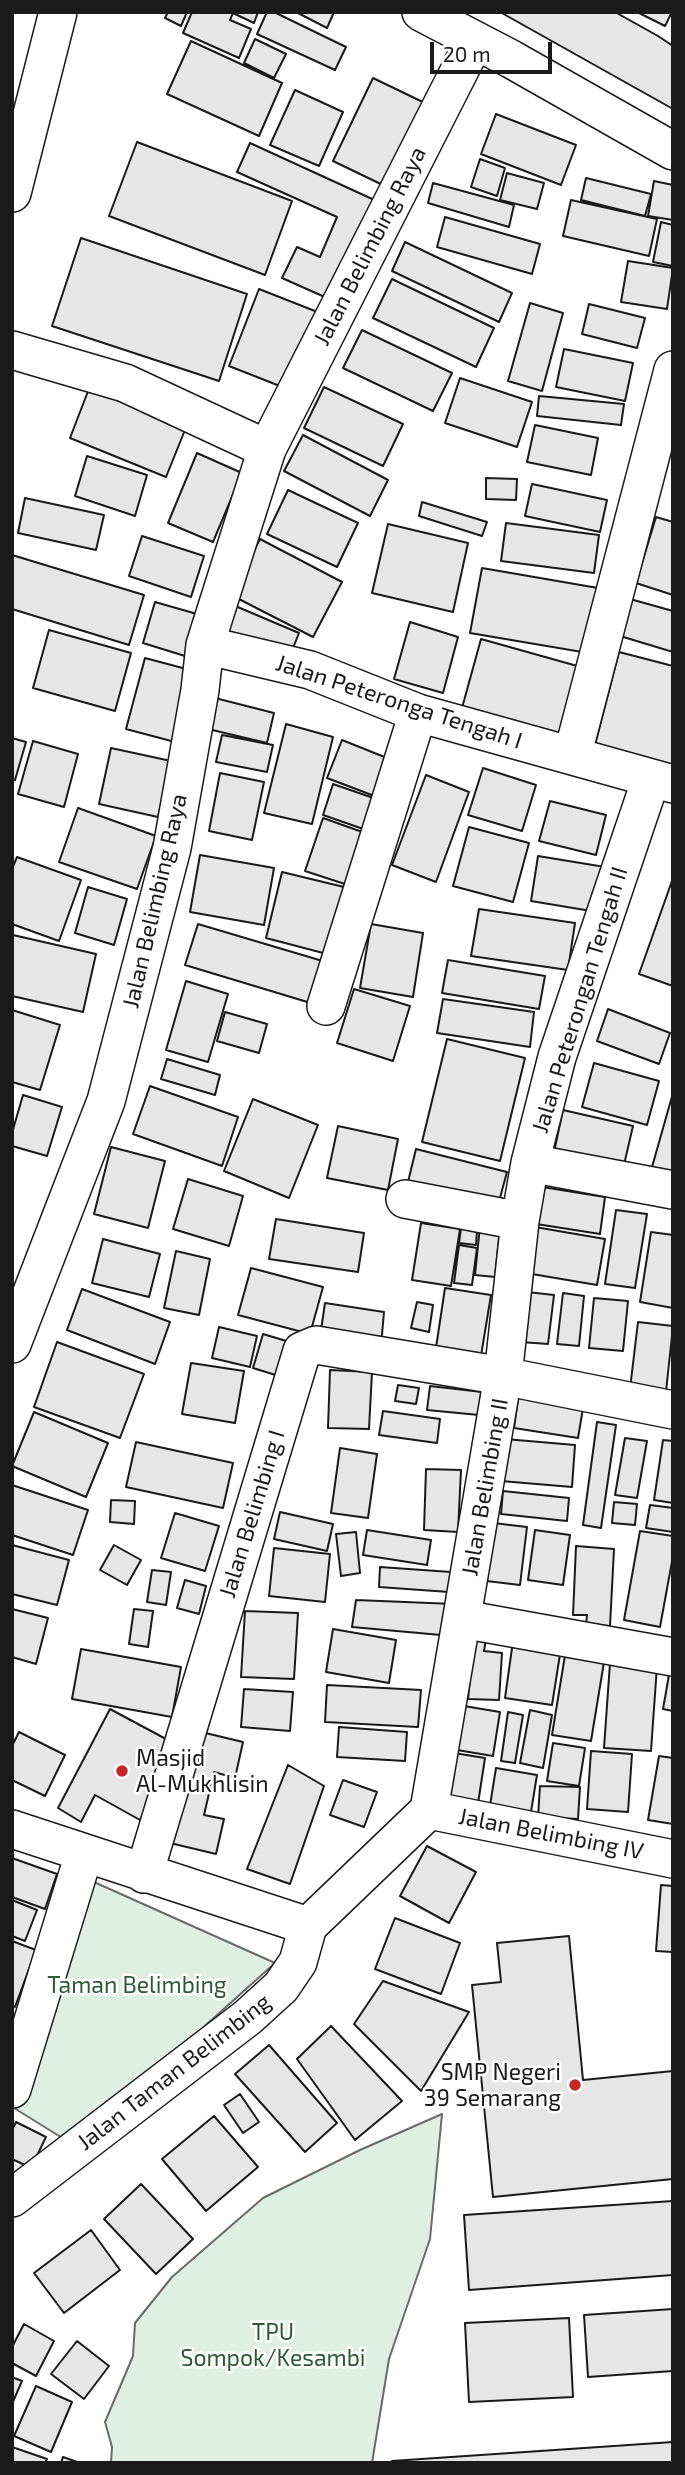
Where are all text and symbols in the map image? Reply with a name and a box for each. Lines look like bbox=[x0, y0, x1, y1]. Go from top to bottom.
scale bar bbox=[433, 28, 556, 72]
text: 20 m bbox=[443, 41, 491, 66]
street label: Jalan Belimbing Raya bbox=[308, 142, 432, 350]
street label: Jalan Peteronga Tengah I bbox=[272, 649, 526, 755]
street label: Jalan Belimbing Raya bbox=[117, 791, 193, 1011]
street label: Jalan Peterongan Tengah II bbox=[526, 864, 634, 1136]
street label: Jalan Belimbing II bbox=[456, 1396, 514, 1578]
street label: Jalan Belimbing I bbox=[213, 1427, 291, 1601]
place label: Masjid Al-Mukhlisin bbox=[136, 1744, 269, 1798]
marker: Masjid Al-Mukhlisin bbox=[114, 1763, 130, 1779]
street label: Jalan Belimbing IV bbox=[456, 1803, 646, 1865]
park label: Taman Belimbing bbox=[47, 1971, 227, 1999]
street label: Jalan Taman Belimbing bbox=[72, 1988, 276, 2156]
place label: SMP Negeri 39 Semarang bbox=[424, 2058, 561, 2112]
marker: SMP Negeri 39 Semarang bbox=[567, 2077, 583, 2093]
park label: TPU Sompok/Kesambi bbox=[180, 2318, 366, 2372]

